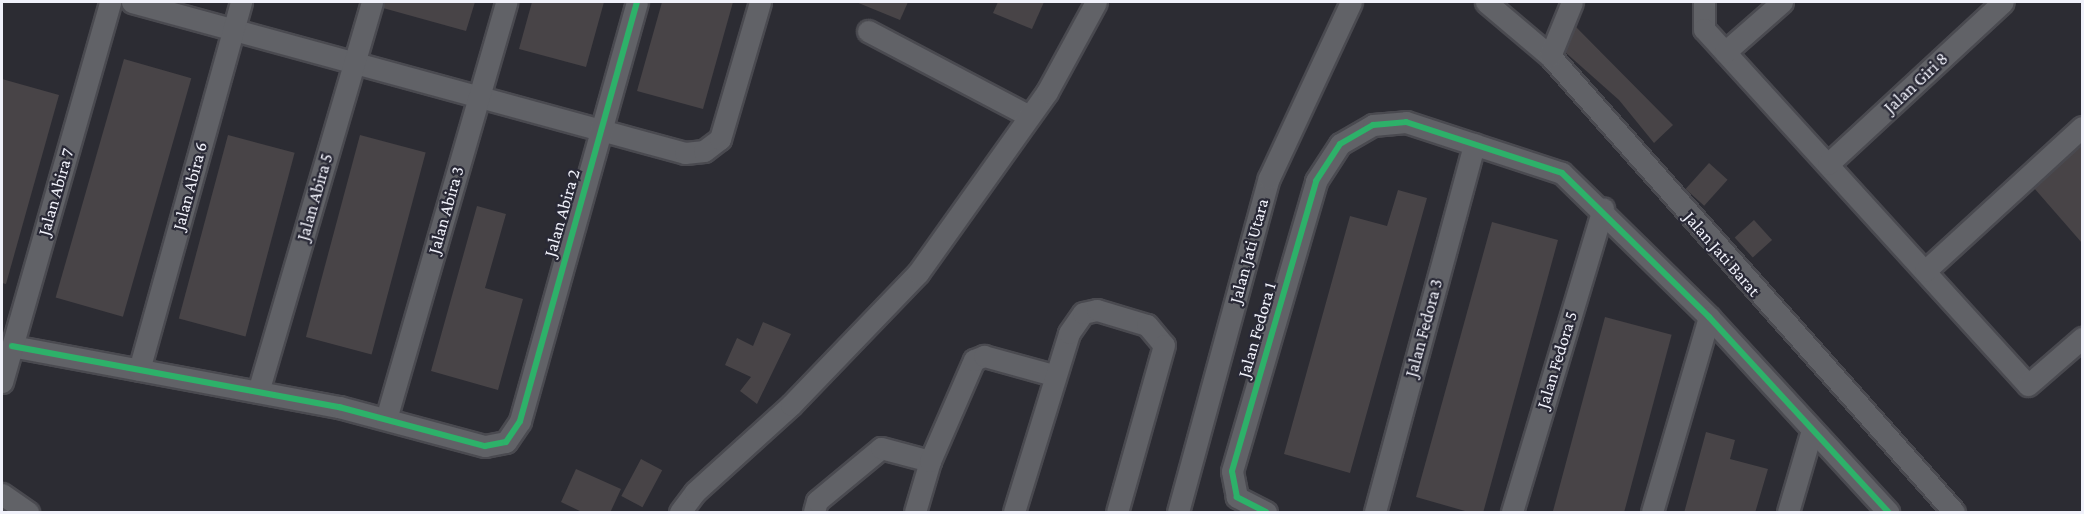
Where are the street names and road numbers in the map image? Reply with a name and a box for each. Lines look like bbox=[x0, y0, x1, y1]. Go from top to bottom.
street label: Jalan Giri 8 bbox=[1879, 48, 1953, 118]
street label: Jalan Abira 6 bbox=[168, 139, 212, 233]
street label: Jalan Abira 7 bbox=[33, 146, 79, 238]
street label: Jalan Abira 5 bbox=[292, 151, 338, 243]
street label: Jalan Abira 3 bbox=[423, 164, 469, 256]
street label: Jalan Abira 2 bbox=[539, 167, 585, 259]
street label: Jalan Jati Utara bbox=[1225, 196, 1273, 306]
street label: Jalan Jati Barat bbox=[1679, 207, 1765, 301]
street label: Jalan Fedora 3 bbox=[1401, 277, 1447, 379]
street label: Jalan Fedora 1 bbox=[1233, 280, 1281, 380]
street label: Jalan Fedora 5 bbox=[1532, 309, 1582, 411]

